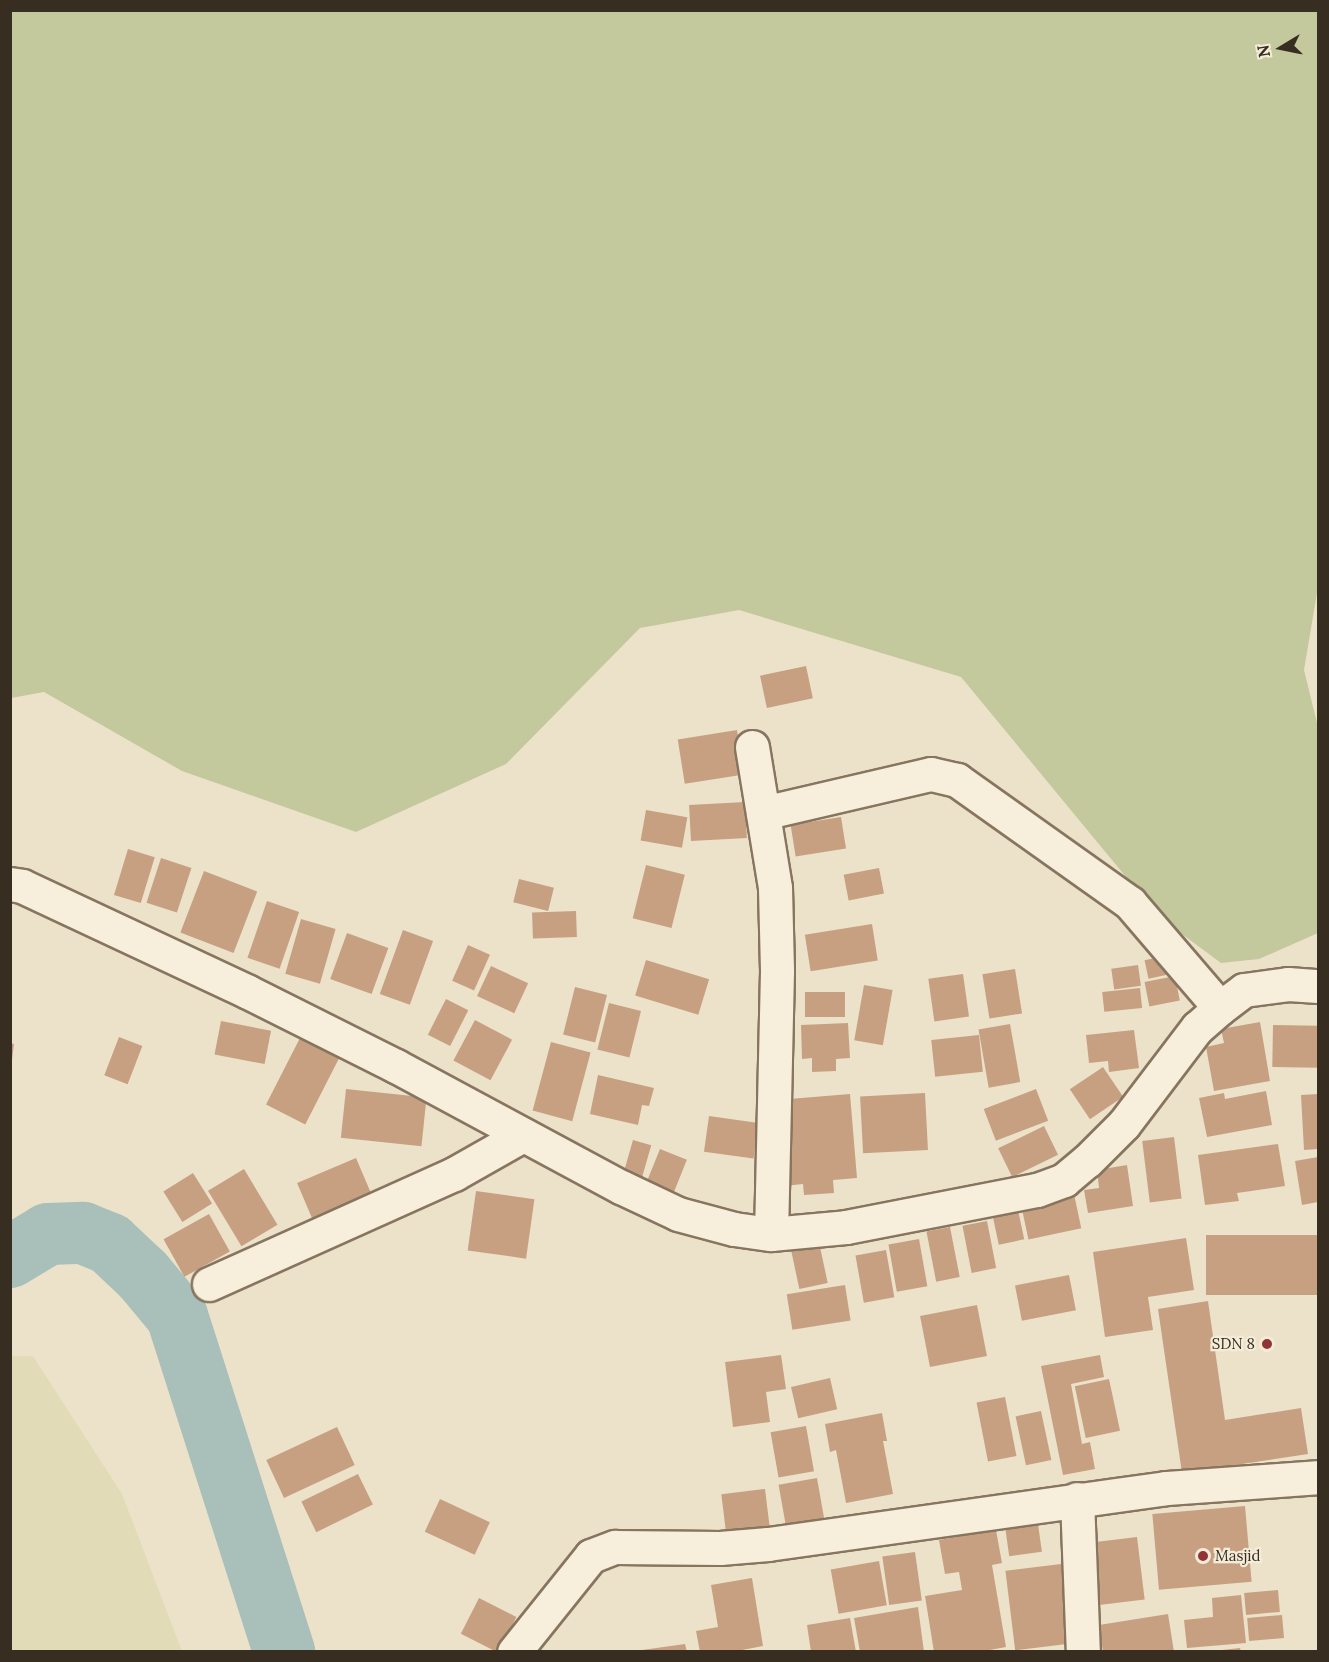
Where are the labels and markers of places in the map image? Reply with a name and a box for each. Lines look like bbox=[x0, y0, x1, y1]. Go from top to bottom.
place label: SDN 8 bbox=[1212, 1335, 1255, 1353]
marker: SDN 8 bbox=[1260, 1337, 1274, 1351]
place label: Masjid bbox=[1215, 1547, 1261, 1565]
marker: Masjid bbox=[1196, 1549, 1210, 1563]

